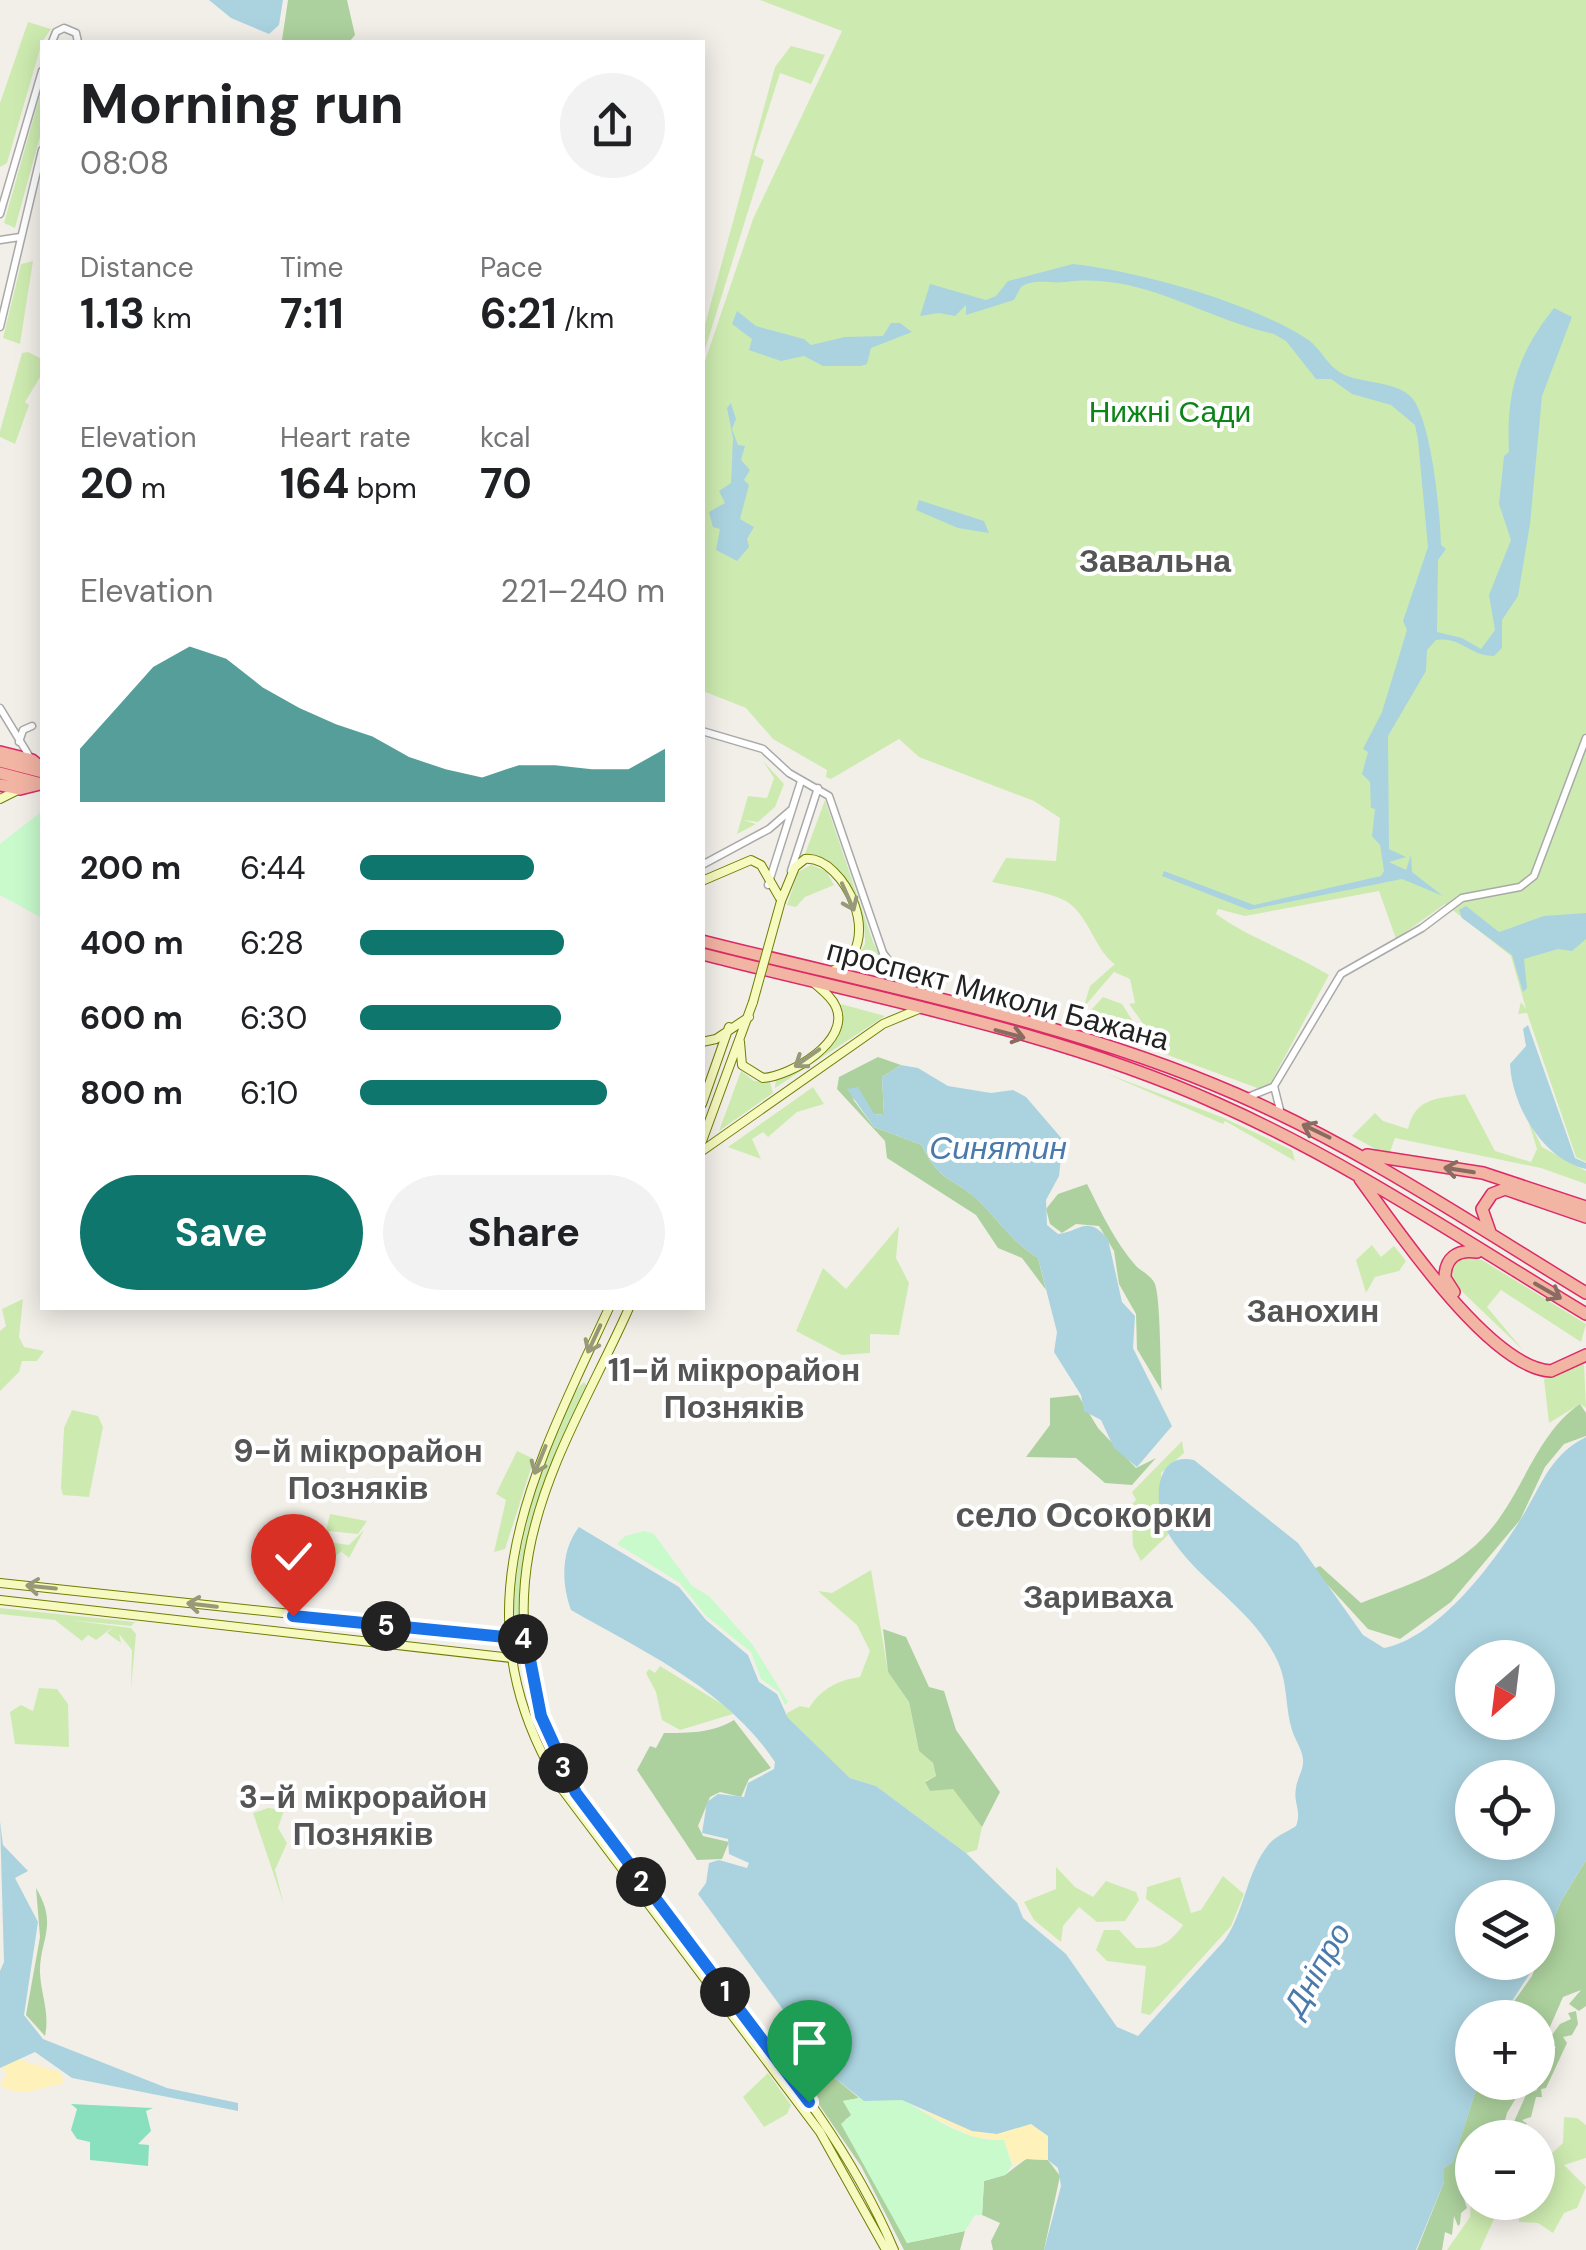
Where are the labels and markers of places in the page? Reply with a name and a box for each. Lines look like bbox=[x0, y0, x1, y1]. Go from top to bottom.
pin bbox=[251, 1514, 336, 1617]
pin: 5 bbox=[361, 1601, 411, 1651]
pin: 4 bbox=[498, 1614, 548, 1664]
pin: 3 bbox=[538, 1743, 588, 1793]
pin: 2 bbox=[616, 1857, 666, 1907]
pin: 1 bbox=[700, 1967, 750, 2017]
pin bbox=[767, 2000, 852, 2103]

